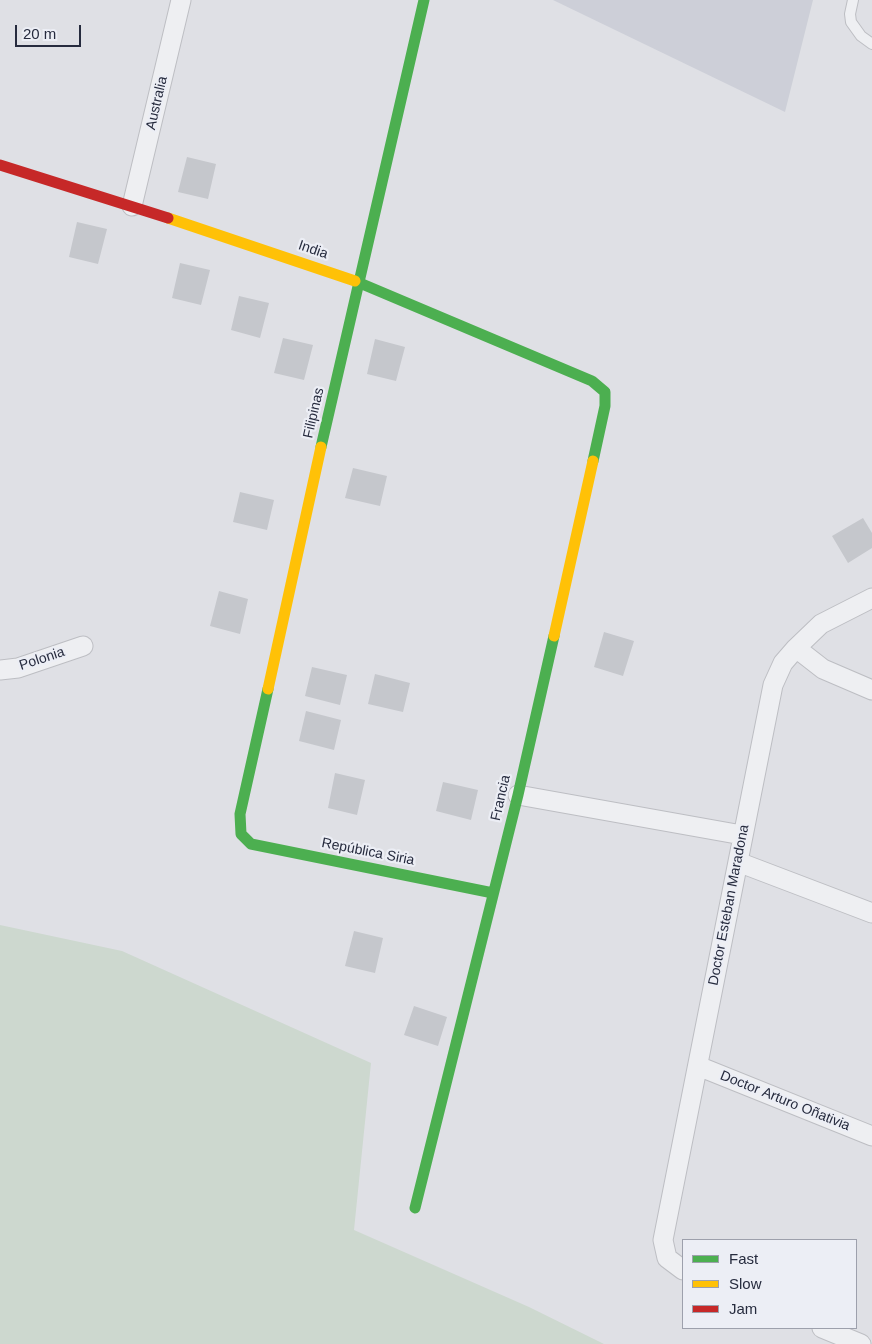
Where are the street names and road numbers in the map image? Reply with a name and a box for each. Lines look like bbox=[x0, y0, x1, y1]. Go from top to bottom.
street label: Australia bbox=[143, 75, 171, 131]
street label: India bbox=[296, 237, 330, 263]
street label: Filipinas bbox=[300, 386, 328, 440]
street label: Polonia bbox=[17, 644, 67, 674]
street label: Francia bbox=[488, 773, 514, 823]
street label: Doctor Esteban Maradona bbox=[705, 823, 753, 987]
street label: República Siria bbox=[320, 835, 416, 869]
street label: Doctor Arturo Oñativia bbox=[718, 1067, 852, 1135]

